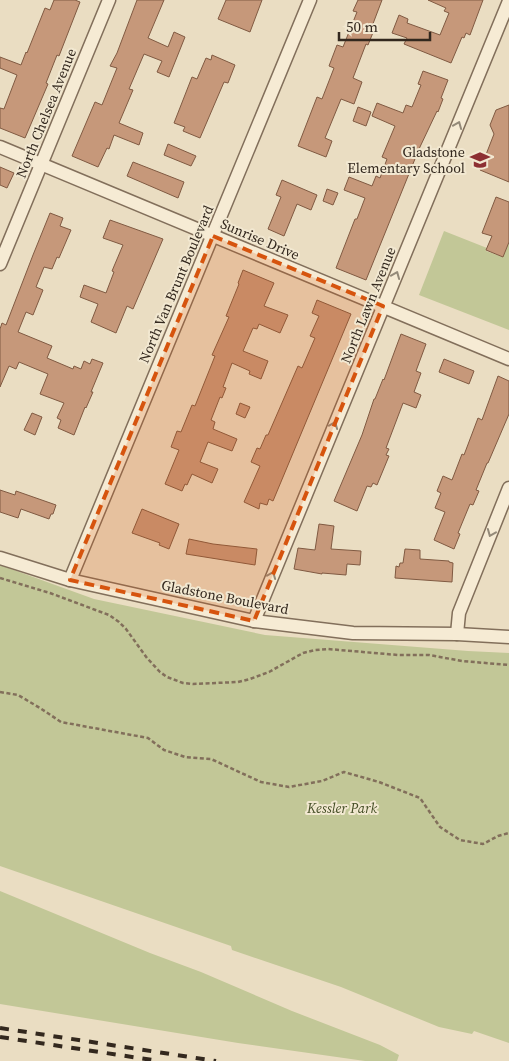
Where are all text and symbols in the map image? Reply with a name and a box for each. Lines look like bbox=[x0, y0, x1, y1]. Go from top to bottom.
scale bar bbox=[339, 10, 430, 42]
text: 50 m bbox=[346, 16, 378, 37]
street label: North Chelsea Avenue bbox=[11, 45, 81, 181]
one-way arrow bbox=[452, 121, 462, 130]
place label: Gladstone Elementary School bbox=[347, 142, 465, 178]
school or university icon: Gladstone Elementary School bbox=[469, 149, 491, 171]
street label: North Van Brunt Boulevard bbox=[134, 202, 218, 366]
street label: Sunrise Drive bbox=[217, 213, 303, 265]
street label: North Lawn Avenue bbox=[336, 244, 400, 366]
one-way arrow bbox=[390, 271, 401, 280]
one-way arrow bbox=[328, 421, 339, 430]
one-way arrow bbox=[487, 528, 497, 537]
one-way arrow bbox=[267, 572, 277, 580]
street label: Gladstone Boulevard bbox=[160, 575, 290, 619]
park label: Kessler Park bbox=[306, 798, 377, 818]

